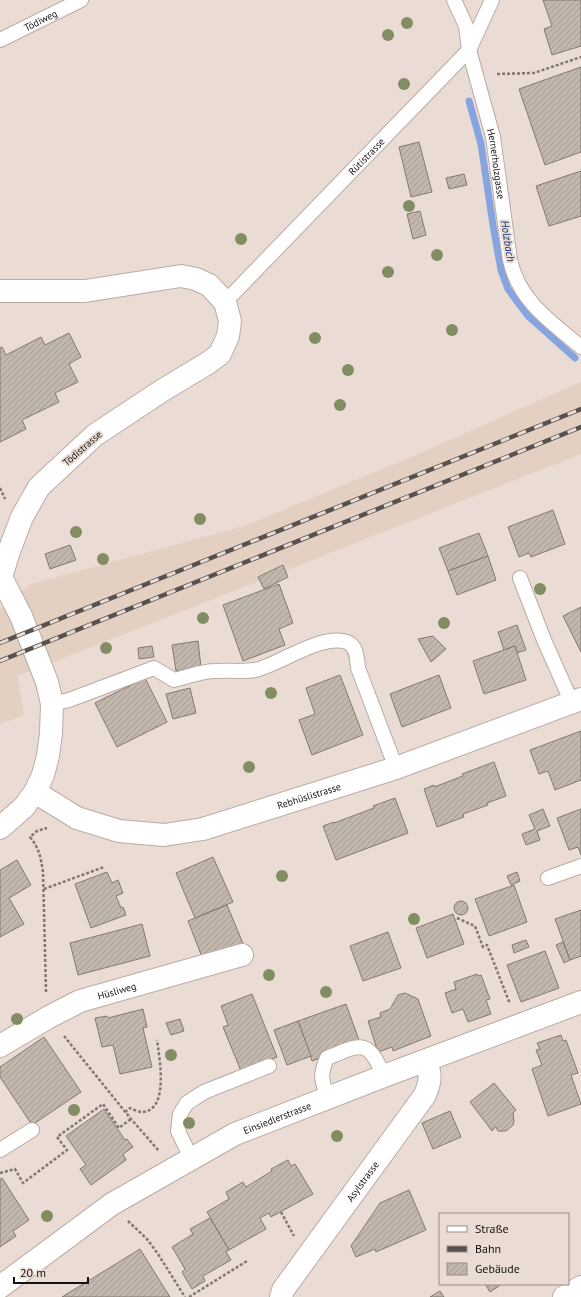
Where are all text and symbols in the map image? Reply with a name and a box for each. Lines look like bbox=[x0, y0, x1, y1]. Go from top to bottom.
street label: Tödiweg bbox=[22, 7, 59, 34]
street label: Hernerholzgasse bbox=[484, 127, 508, 200]
street label: Rütistrasse bbox=[346, 135, 388, 178]
water label: Holzbach bbox=[498, 219, 518, 263]
street label: Tödistrasse bbox=[60, 428, 104, 469]
street label: Rebhüslistrasse bbox=[275, 780, 343, 812]
street label: Hüsliweg bbox=[96, 979, 138, 1003]
street label: Einsiedlerstrasse bbox=[241, 1099, 313, 1137]
street label: Asylstrasse bbox=[344, 1158, 382, 1204]
legend bbox=[439, 1213, 569, 1285]
text: Straße bbox=[475, 1221, 509, 1236]
text: Bahn bbox=[475, 1241, 501, 1256]
scale bar bbox=[14, 1259, 88, 1285]
text: Gebäude bbox=[475, 1261, 520, 1276]
text: 20 m bbox=[20, 1265, 46, 1280]

